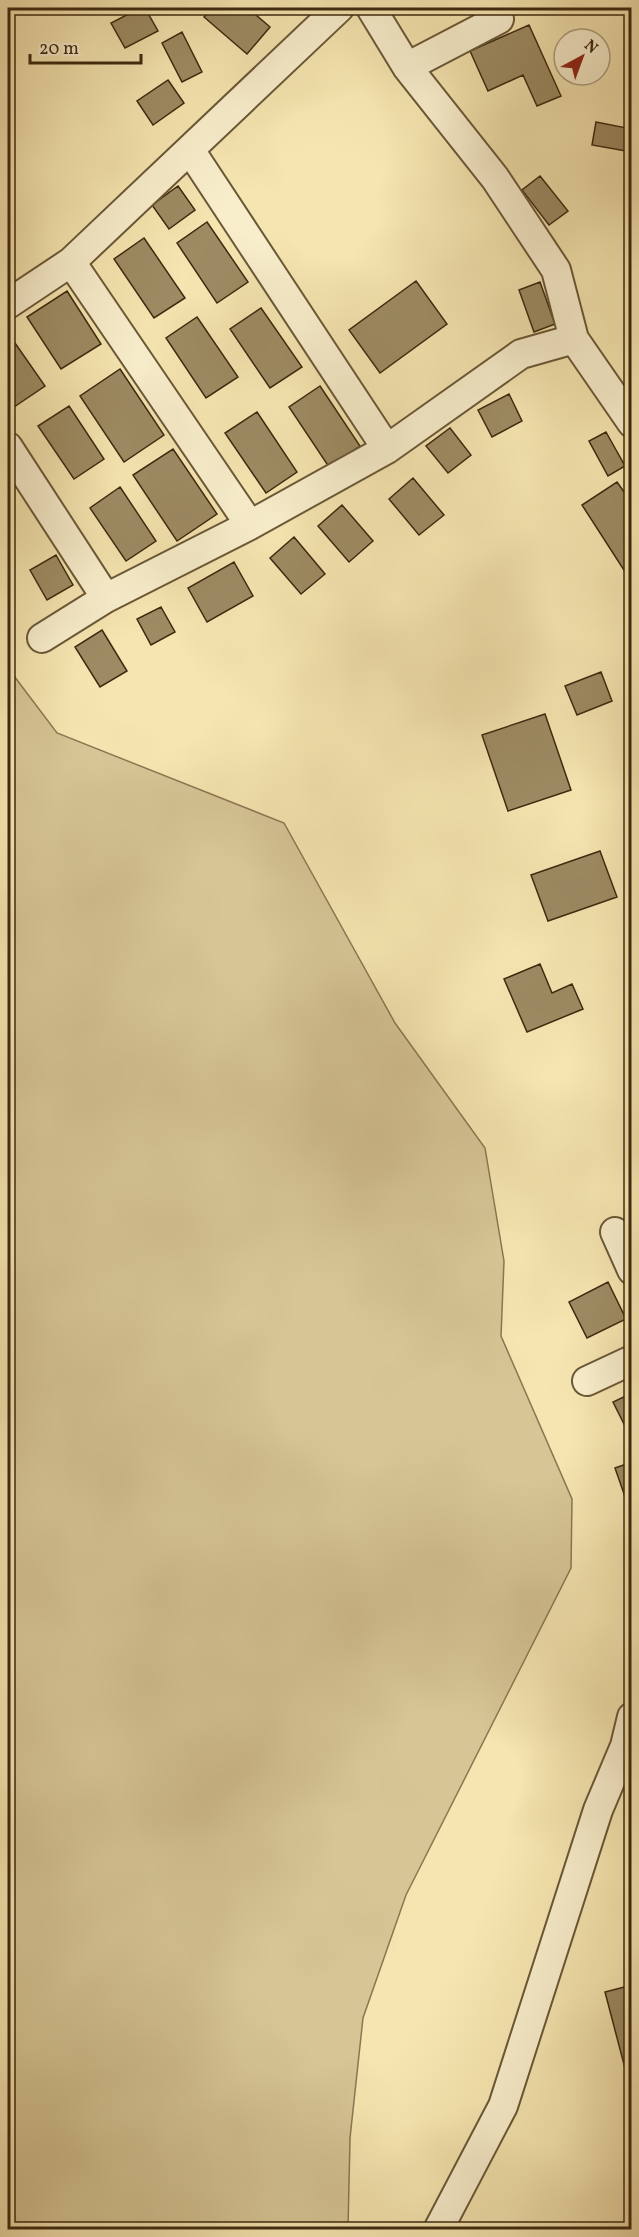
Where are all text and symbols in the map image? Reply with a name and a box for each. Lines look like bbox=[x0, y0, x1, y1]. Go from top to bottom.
scale bar bbox=[30, 27, 141, 65]
north arrow bbox=[552, 27, 612, 87]
text: N bbox=[579, 35, 602, 60]
text: 20 m bbox=[39, 37, 79, 62]

